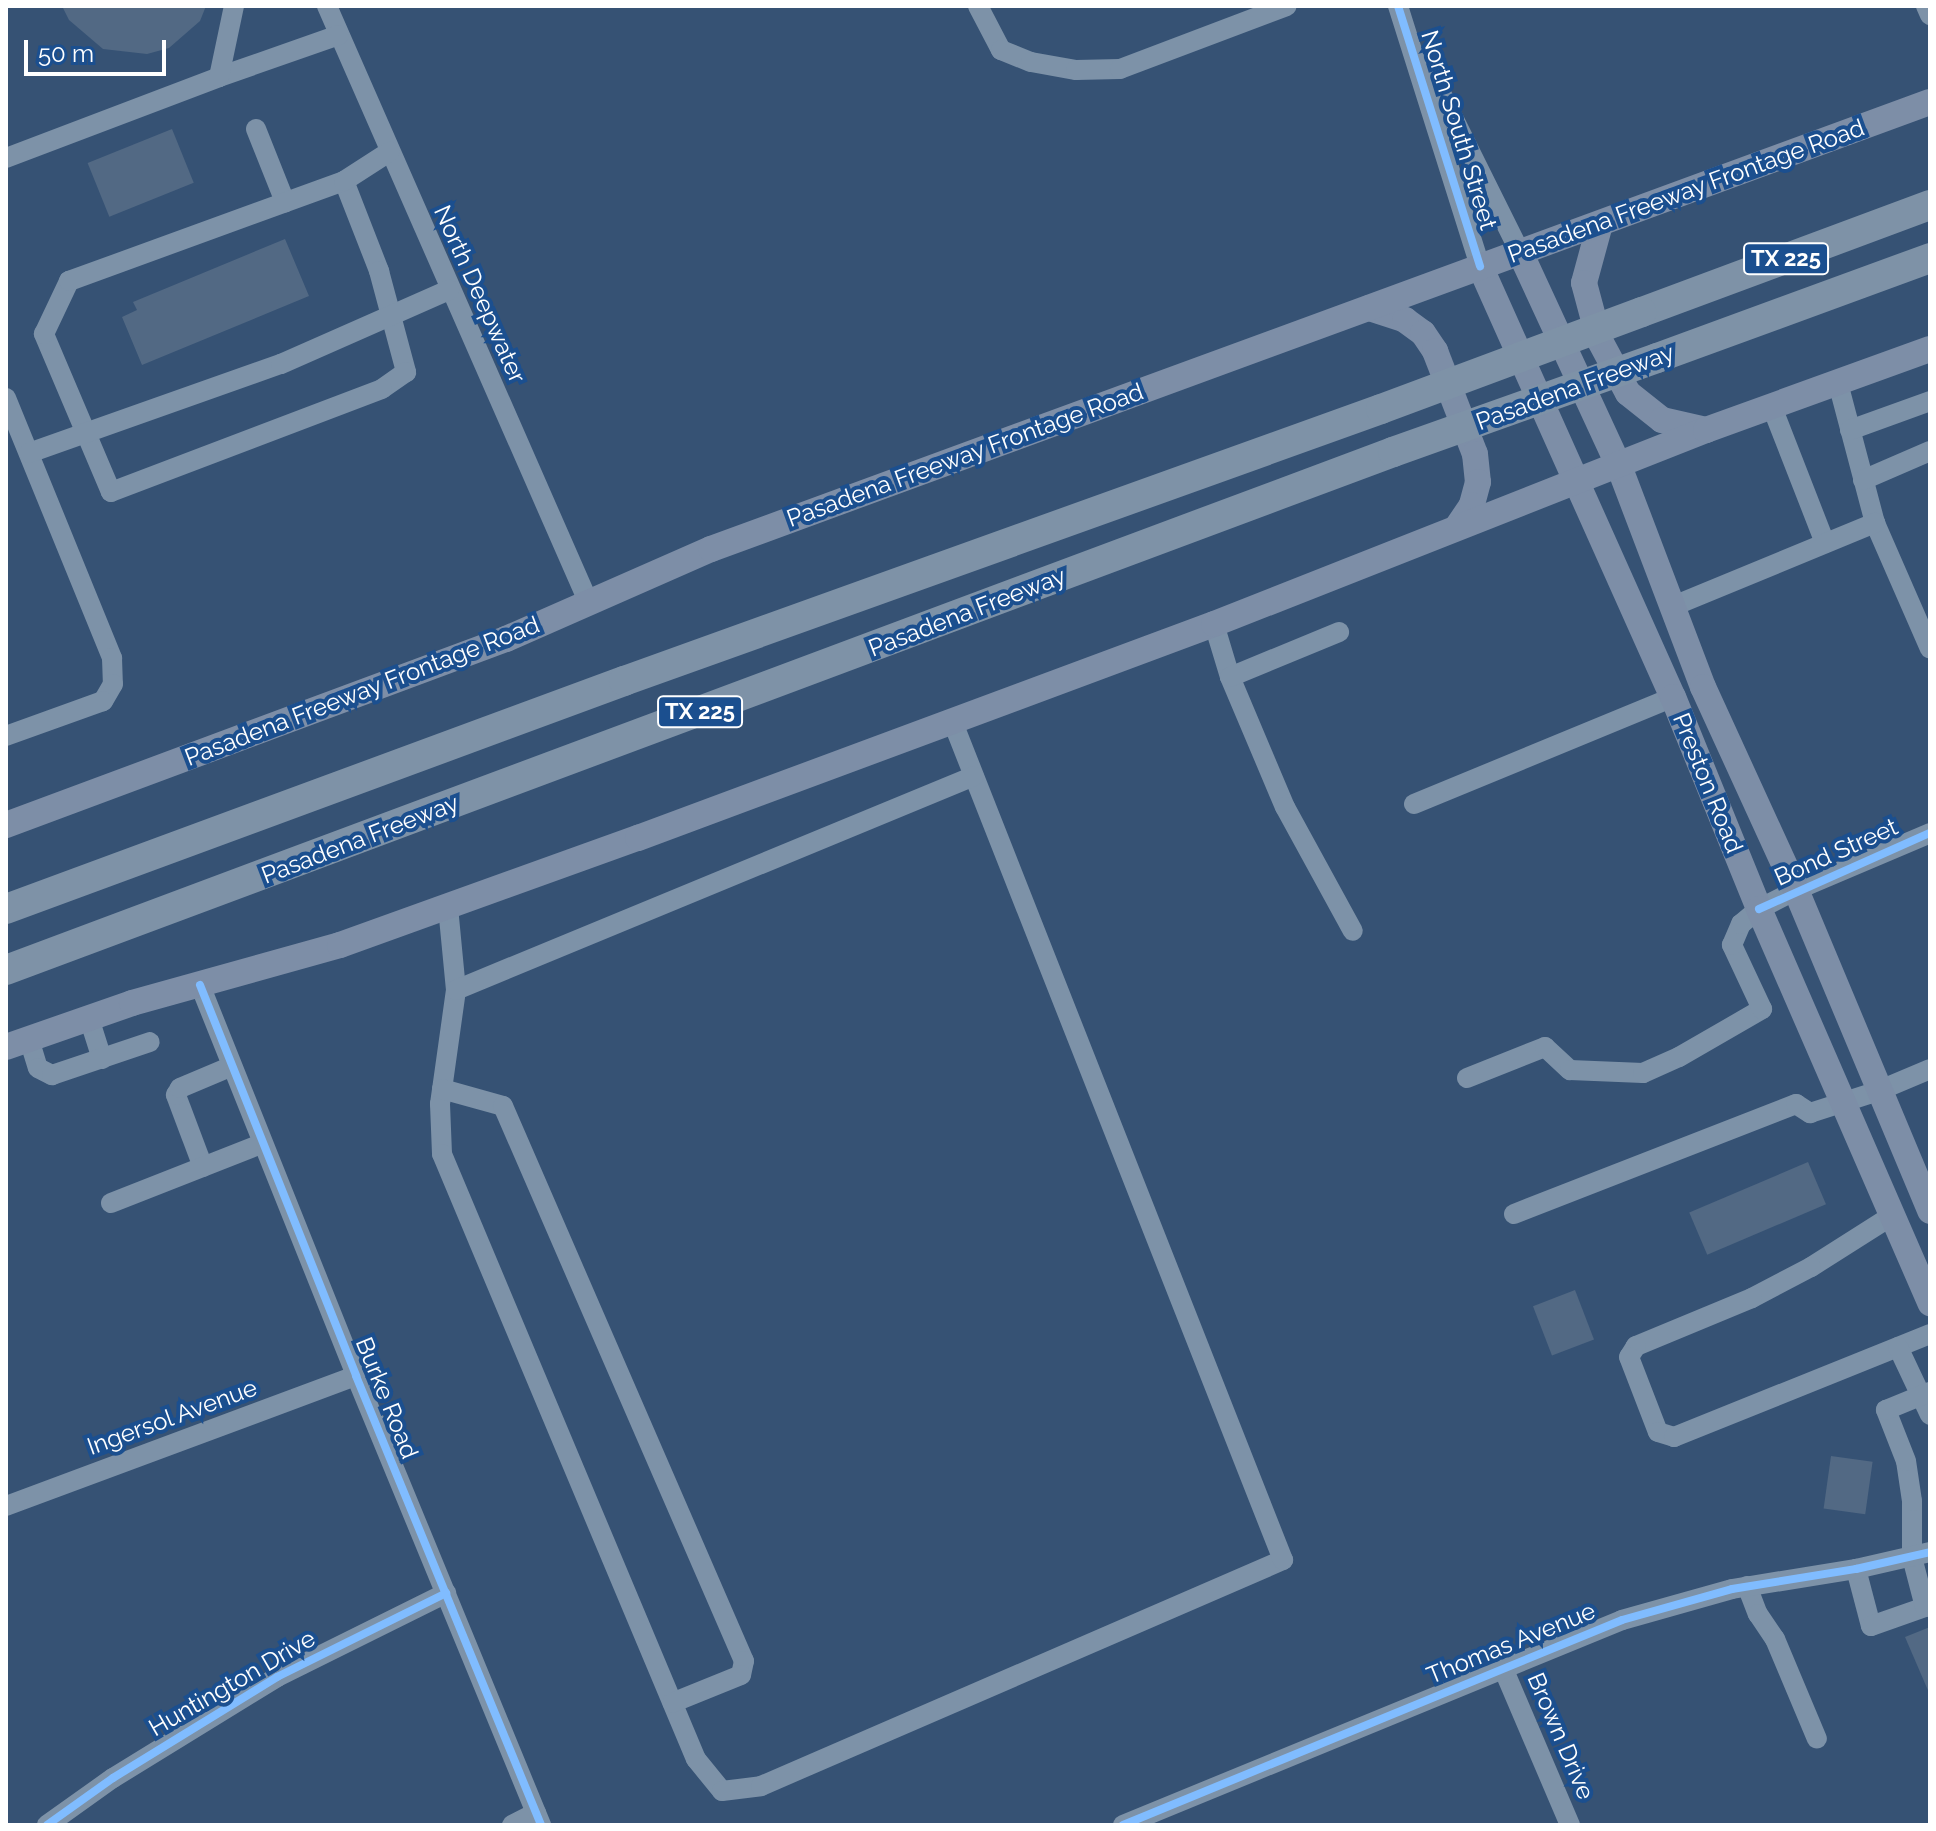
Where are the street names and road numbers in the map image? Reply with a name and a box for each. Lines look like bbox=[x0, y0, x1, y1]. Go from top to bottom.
street label: North South Street bbox=[1415, 27, 1503, 233]
street label: Pasadena Freeway Frontage Road bbox=[1503, 113, 1869, 269]
street label: North Deepwater bbox=[428, 201, 532, 387]
road number: TX 225 bbox=[1742, 241, 1830, 277]
street label: Pasadena Freeway bbox=[1472, 338, 1678, 436]
street label: Pasadena Freeway Frontage Road bbox=[782, 377, 1148, 533]
street label: Pasadena Freeway bbox=[864, 561, 1070, 663]
street label: Pasadena Freeway Frontage Road bbox=[180, 610, 544, 772]
road number: TX 225 bbox=[656, 694, 744, 730]
street label: Preston Road bbox=[1667, 709, 1749, 857]
street label: Pasadena Freeway bbox=[257, 788, 463, 890]
street label: Bond Street bbox=[1770, 812, 1902, 892]
street label: Burke Road bbox=[350, 1333, 424, 1463]
street label: Ingersol Avenue bbox=[82, 1373, 262, 1461]
street label: Thomas Avenue bbox=[1422, 1596, 1600, 1690]
street label: Huntington Drive bbox=[144, 1624, 320, 1742]
street label: Brown Drive bbox=[1521, 1668, 1601, 1804]

